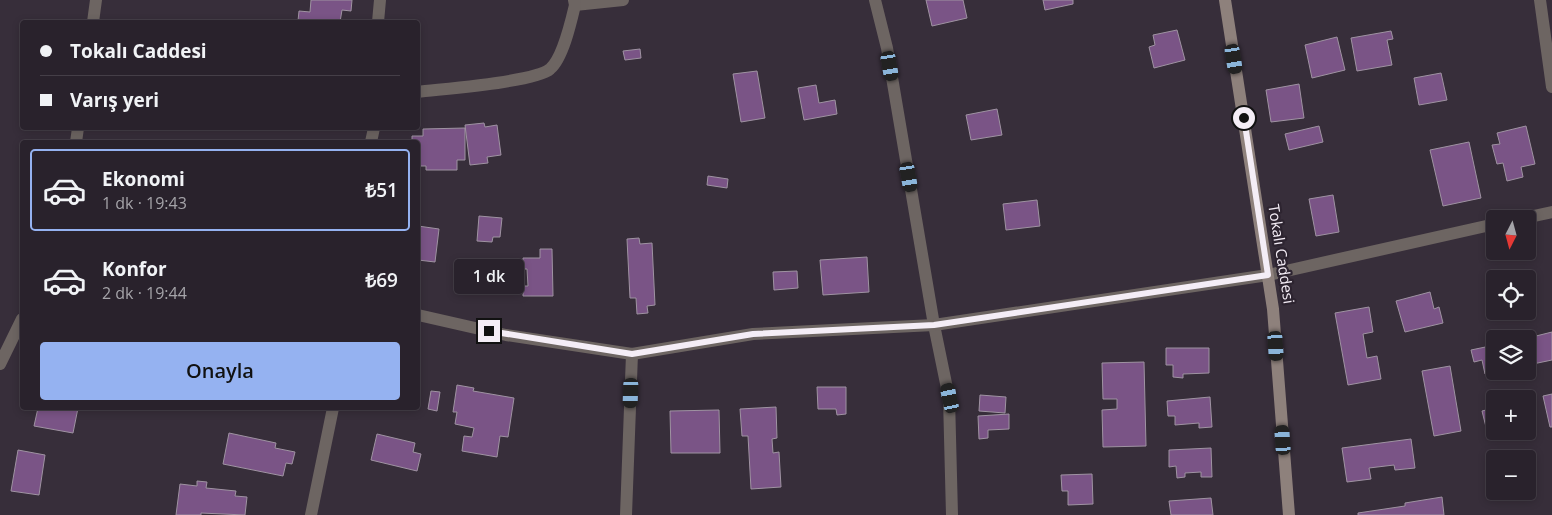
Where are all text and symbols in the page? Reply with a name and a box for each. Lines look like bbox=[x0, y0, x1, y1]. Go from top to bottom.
text: Tokalı Caddesi bbox=[70, 38, 207, 64]
car bbox=[1224, 43, 1243, 75]
car bbox=[880, 50, 899, 82]
text: Varış yeri bbox=[70, 87, 159, 113]
route start bbox=[1233, 107, 1255, 129]
car bbox=[899, 161, 918, 193]
text: Ekonomi bbox=[102, 166, 185, 192]
icon: car bbox=[42, 168, 87, 213]
text: ₺51 bbox=[365, 177, 398, 203]
text: 1 dk · 19:43 bbox=[102, 192, 187, 214]
street label: Tokalı Caddesi bbox=[1264, 203, 1300, 305]
north arrow bbox=[1486, 210, 1536, 260]
map controls bbox=[1486, 210, 1536, 500]
text: Konfor bbox=[102, 256, 167, 282]
icon: car bbox=[42, 258, 87, 303]
callout: 1 dk bbox=[454, 258, 524, 294]
text: 1 dk bbox=[473, 265, 505, 287]
text: ₺69 bbox=[365, 267, 398, 293]
button: locate bbox=[1486, 270, 1536, 320]
text: 2 dk · 19:44 bbox=[102, 282, 187, 304]
route end bbox=[478, 320, 500, 342]
button: layers bbox=[1486, 330, 1536, 380]
car bbox=[1267, 331, 1284, 361]
button: Onayla bbox=[40, 342, 400, 400]
car bbox=[622, 378, 639, 408]
car bbox=[939, 382, 960, 414]
button: + bbox=[1486, 390, 1536, 440]
car bbox=[1274, 425, 1291, 455]
button: − bbox=[1486, 450, 1536, 500]

